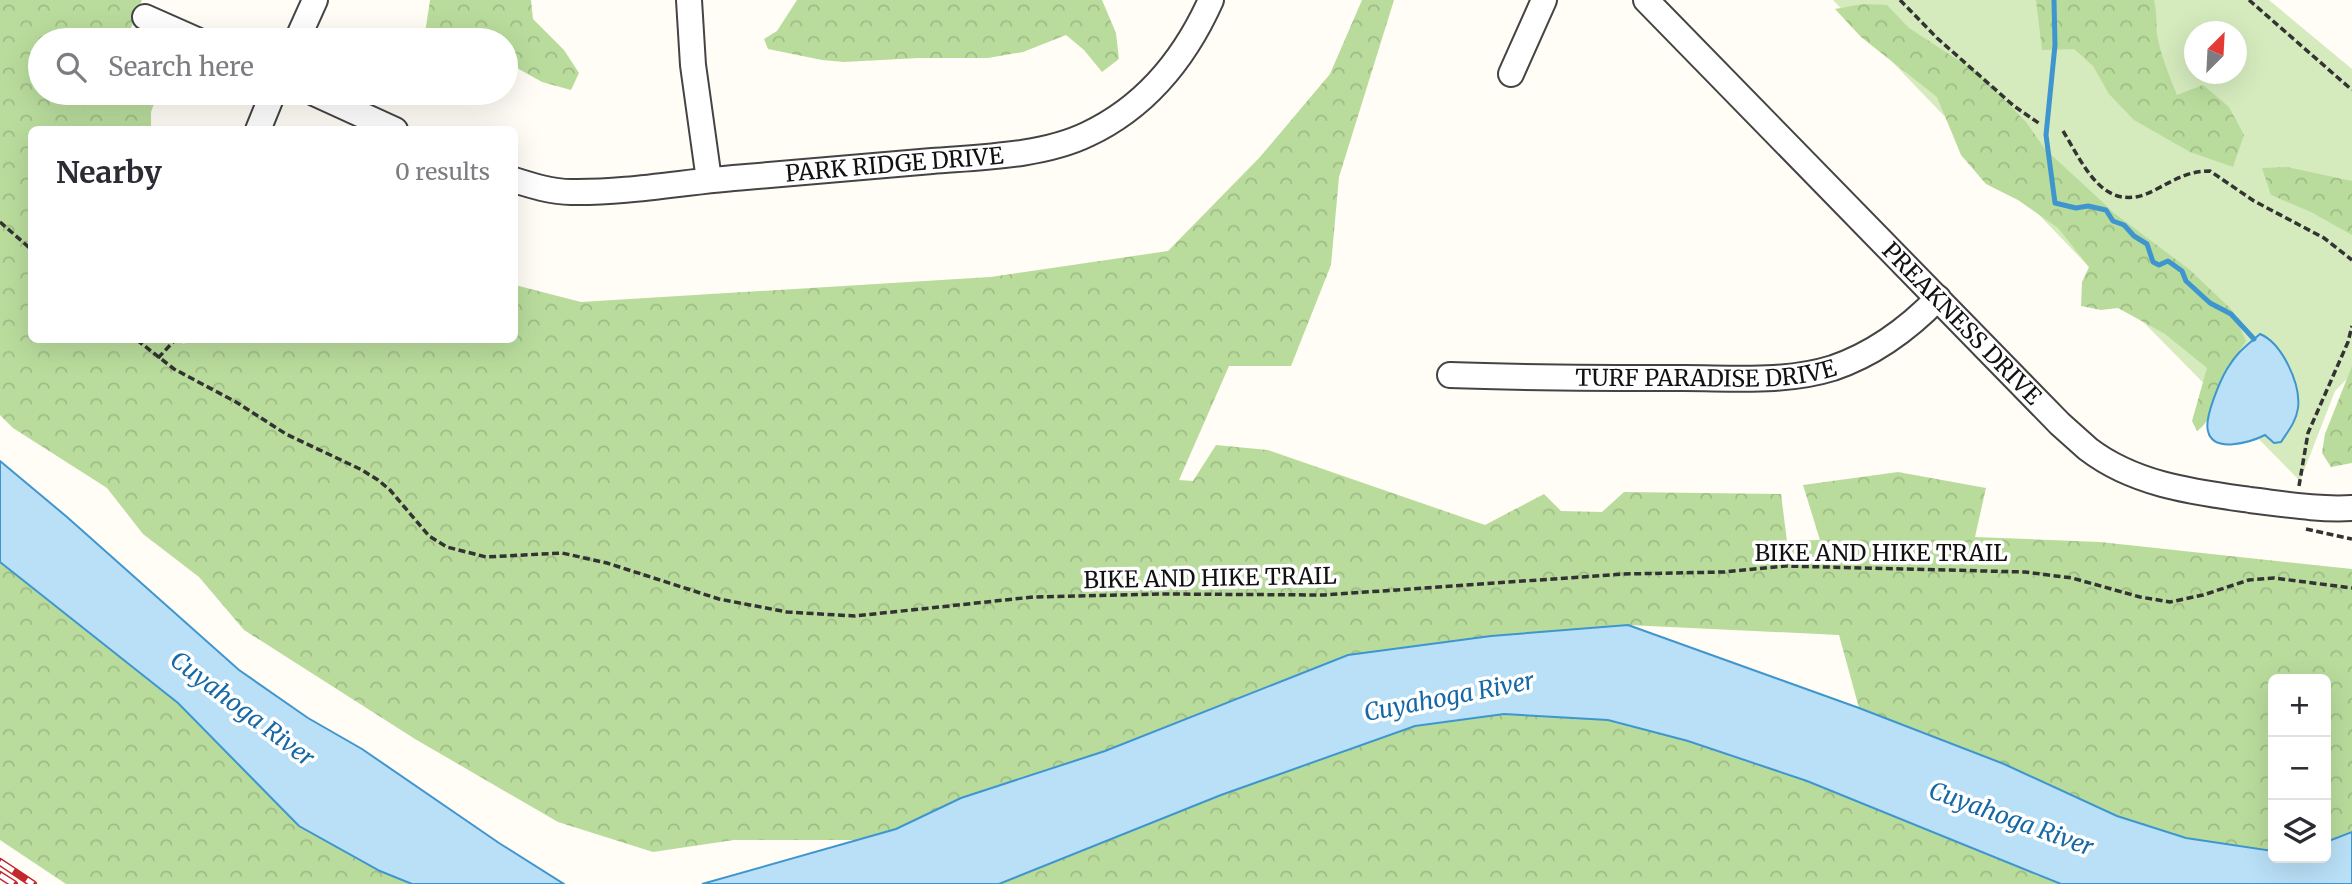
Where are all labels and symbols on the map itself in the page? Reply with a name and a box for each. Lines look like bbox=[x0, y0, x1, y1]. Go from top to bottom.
north arrow bbox=[2184, 21, 2247, 84]
street label: PARK RIDGE DRIVE bbox=[784, 140, 1005, 188]
street label: PREAKNESS DRIVE bbox=[1876, 236, 2048, 411]
street label: TURF PARADISE DRIVE bbox=[1575, 353, 1840, 393]
street label: BIKE AND HIKE TRAIL bbox=[1754, 538, 2008, 567]
street label: BIKE AND HIKE TRAIL bbox=[1083, 561, 1337, 594]
water label: Cuyahoga River bbox=[164, 644, 322, 774]
water label: Cuyahoga River bbox=[1361, 665, 1538, 728]
water label: Cuyahoga River bbox=[1925, 774, 2099, 863]

